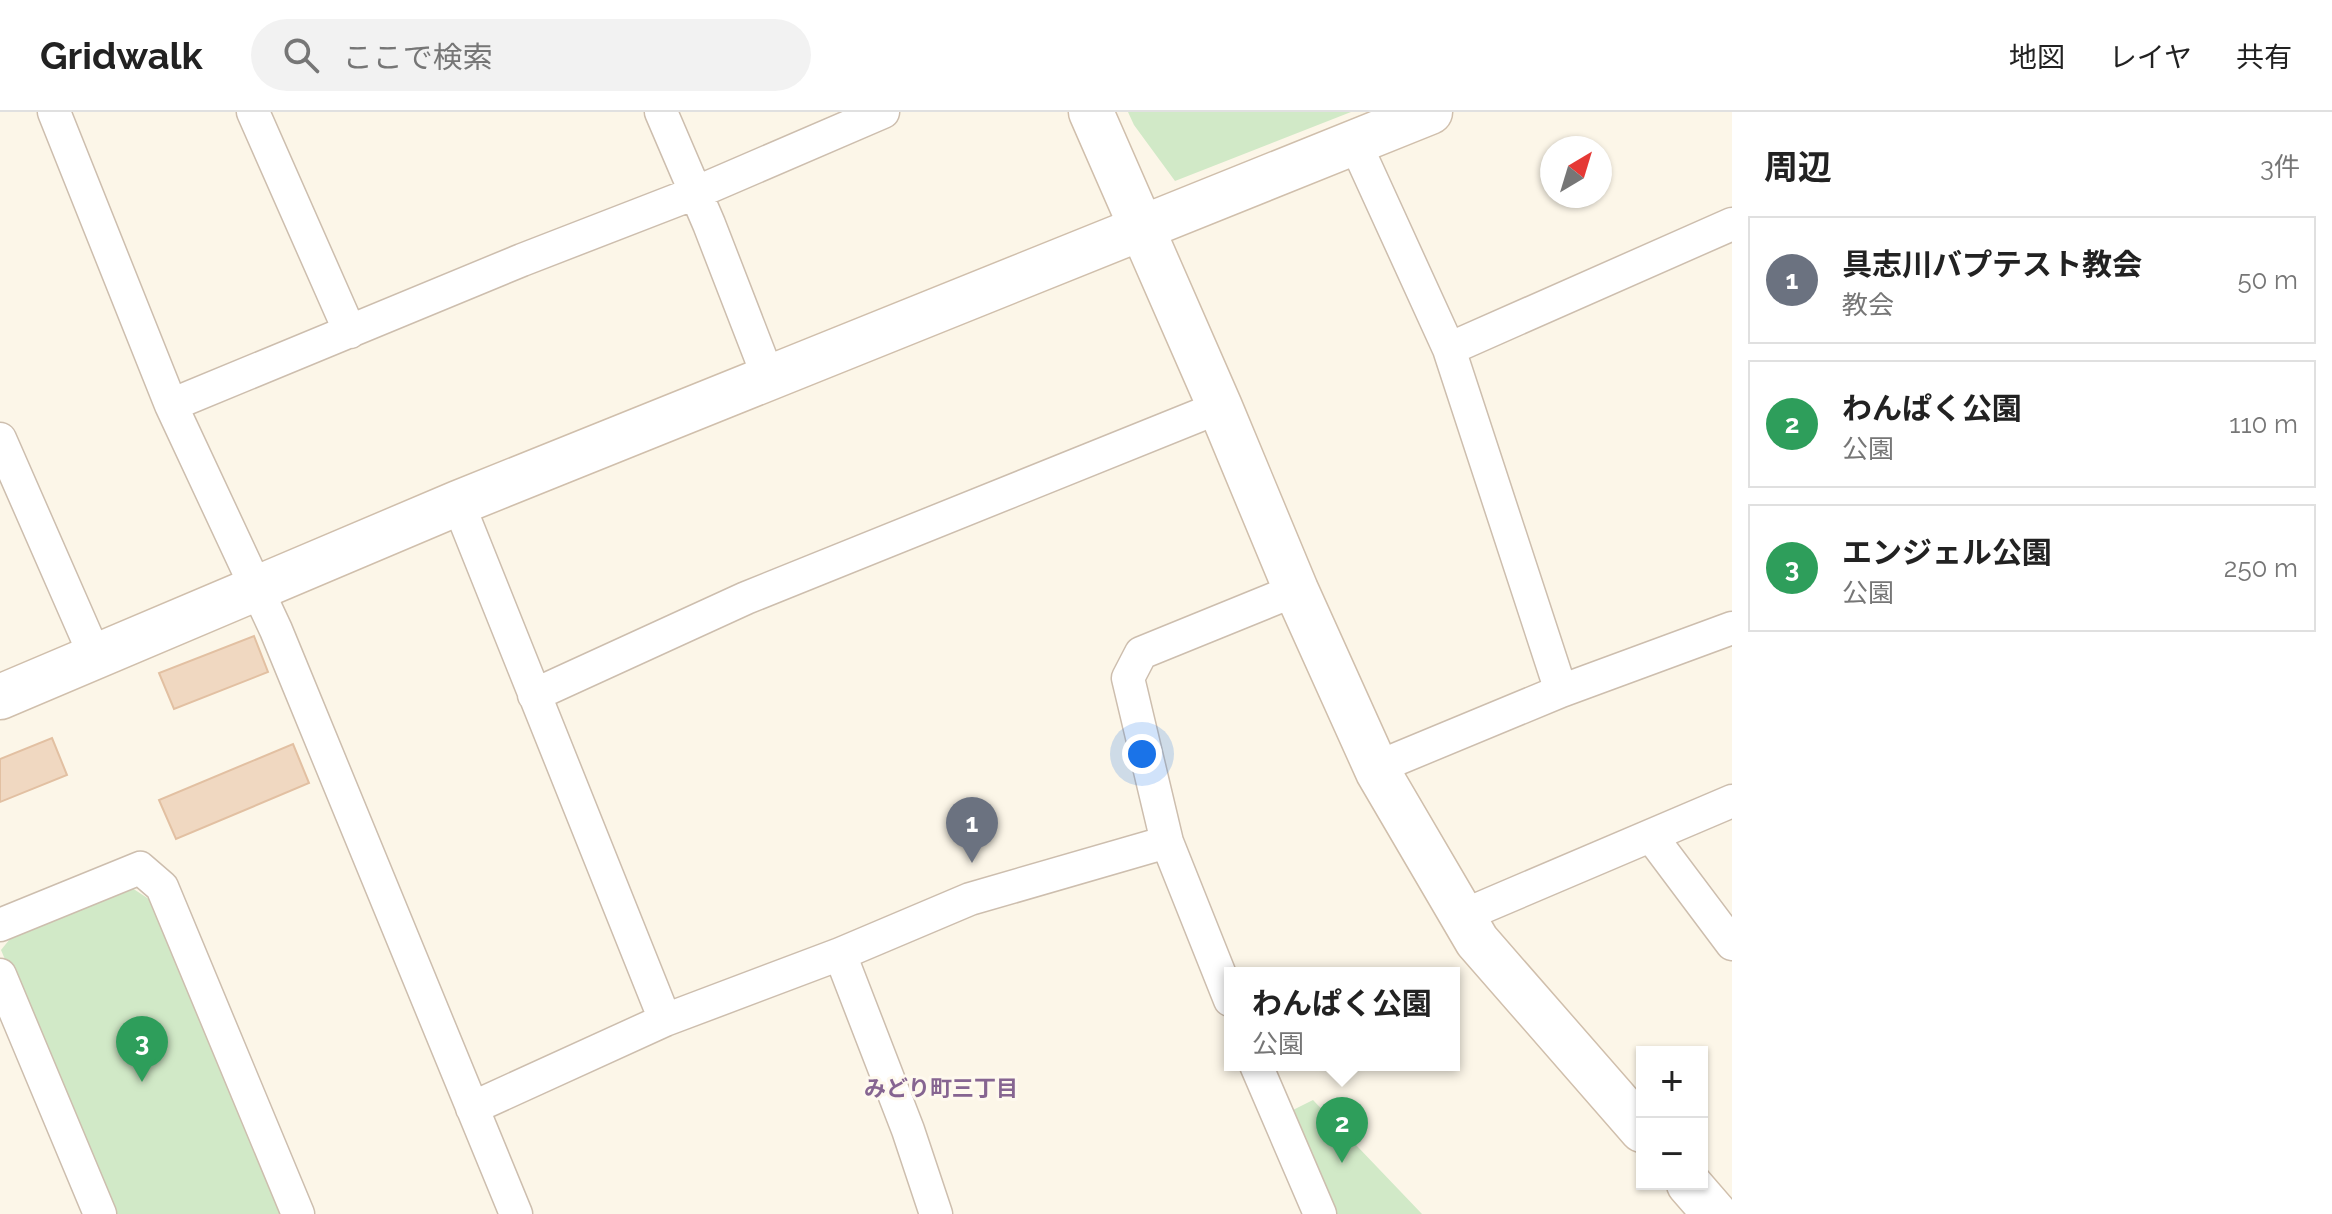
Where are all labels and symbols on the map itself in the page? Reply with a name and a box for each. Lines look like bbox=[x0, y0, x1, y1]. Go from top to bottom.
north arrow bbox=[1540, 136, 1612, 208]
your location bbox=[1122, 734, 1162, 774]
pin: 1 bbox=[946, 797, 998, 863]
pin: 3 bbox=[116, 1016, 168, 1082]
district label: みどり町三丁目 bbox=[864, 1075, 1018, 1101]
pin: 2 bbox=[1316, 1097, 1368, 1163]

